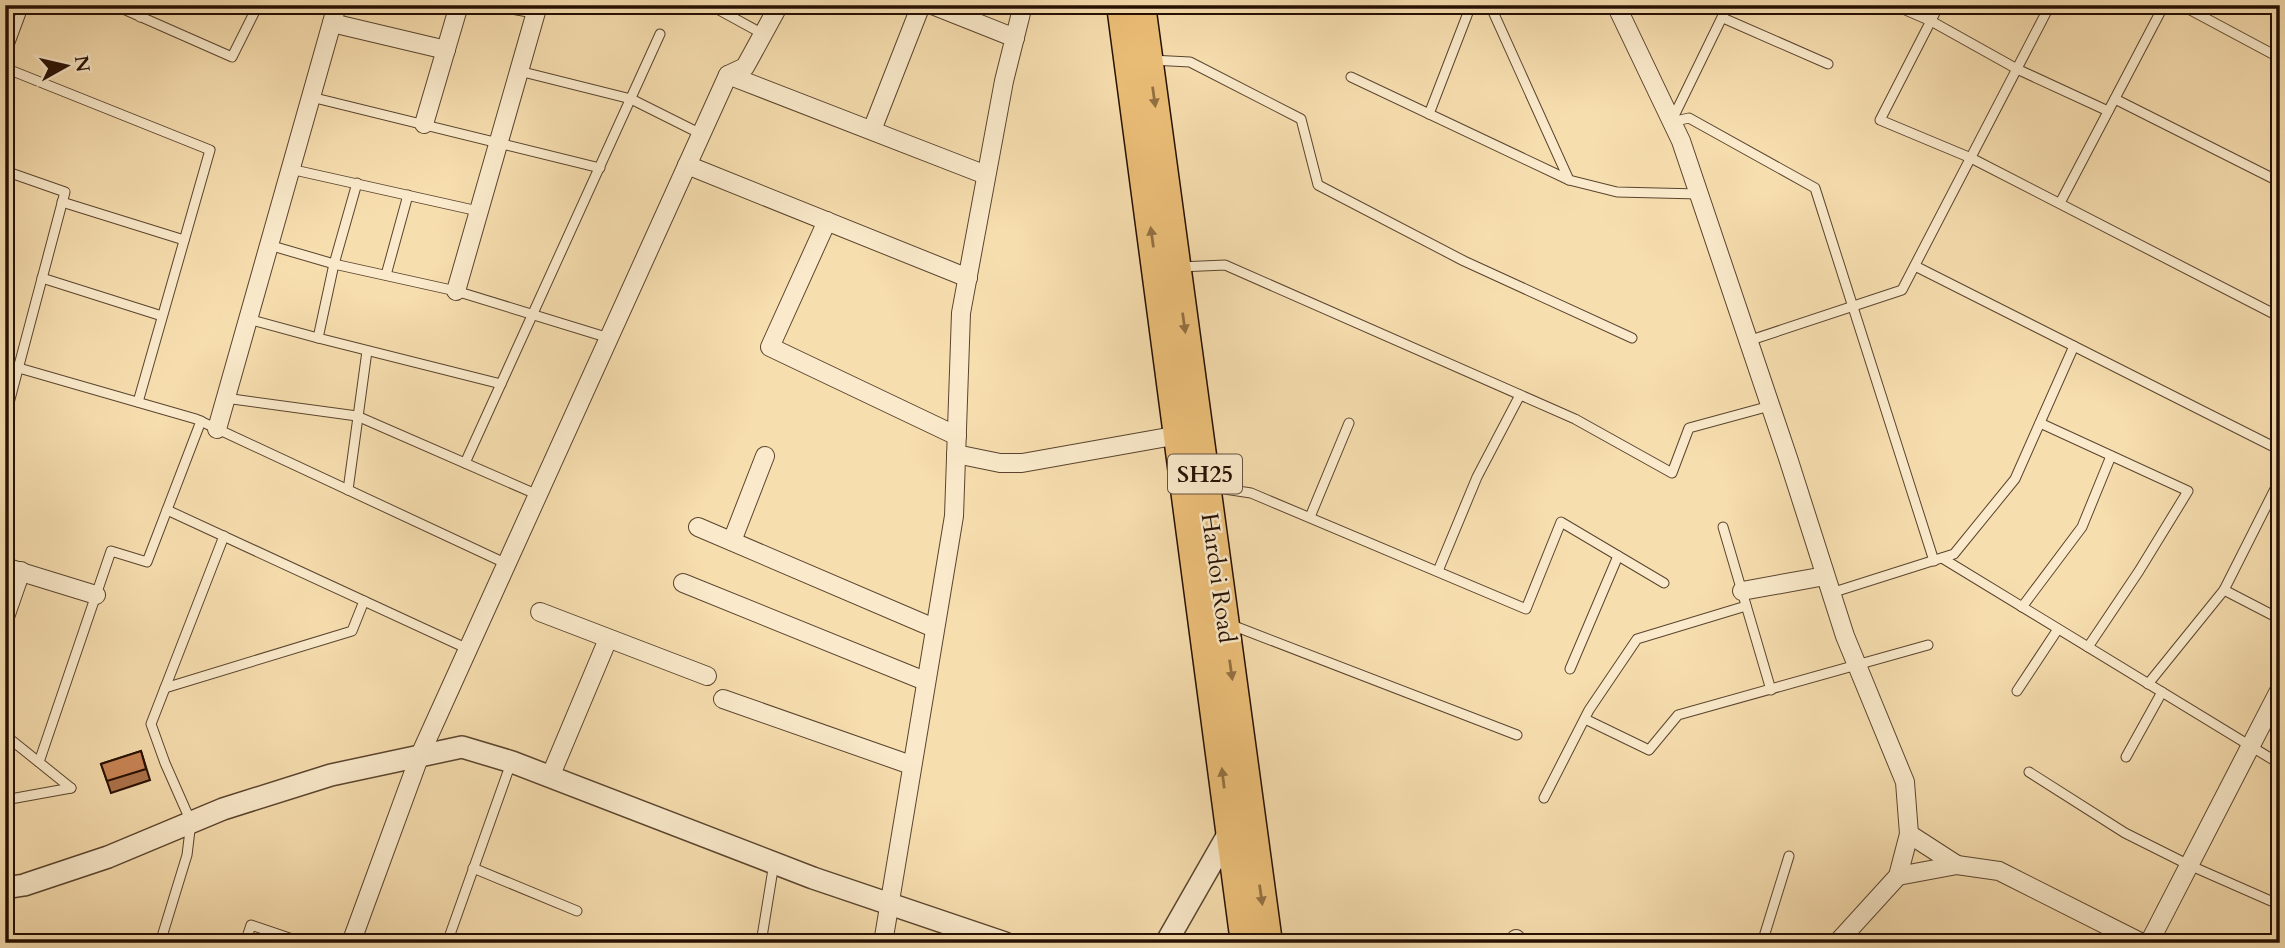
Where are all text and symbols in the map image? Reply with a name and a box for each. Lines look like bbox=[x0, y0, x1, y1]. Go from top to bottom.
north arrow bbox=[32, 32, 102, 102]
text: N bbox=[68, 54, 96, 74]
one-way arrow bbox=[1149, 86, 1160, 108]
one-way arrow bbox=[1146, 225, 1157, 247]
one-way arrow bbox=[1179, 312, 1190, 334]
road number: SH25 bbox=[1168, 454, 1242, 494]
street label: Hardoi Road bbox=[1193, 511, 1243, 645]
one-way arrow bbox=[1225, 659, 1236, 681]
one-way arrow bbox=[1218, 767, 1229, 789]
one-way arrow bbox=[1256, 884, 1267, 906]

